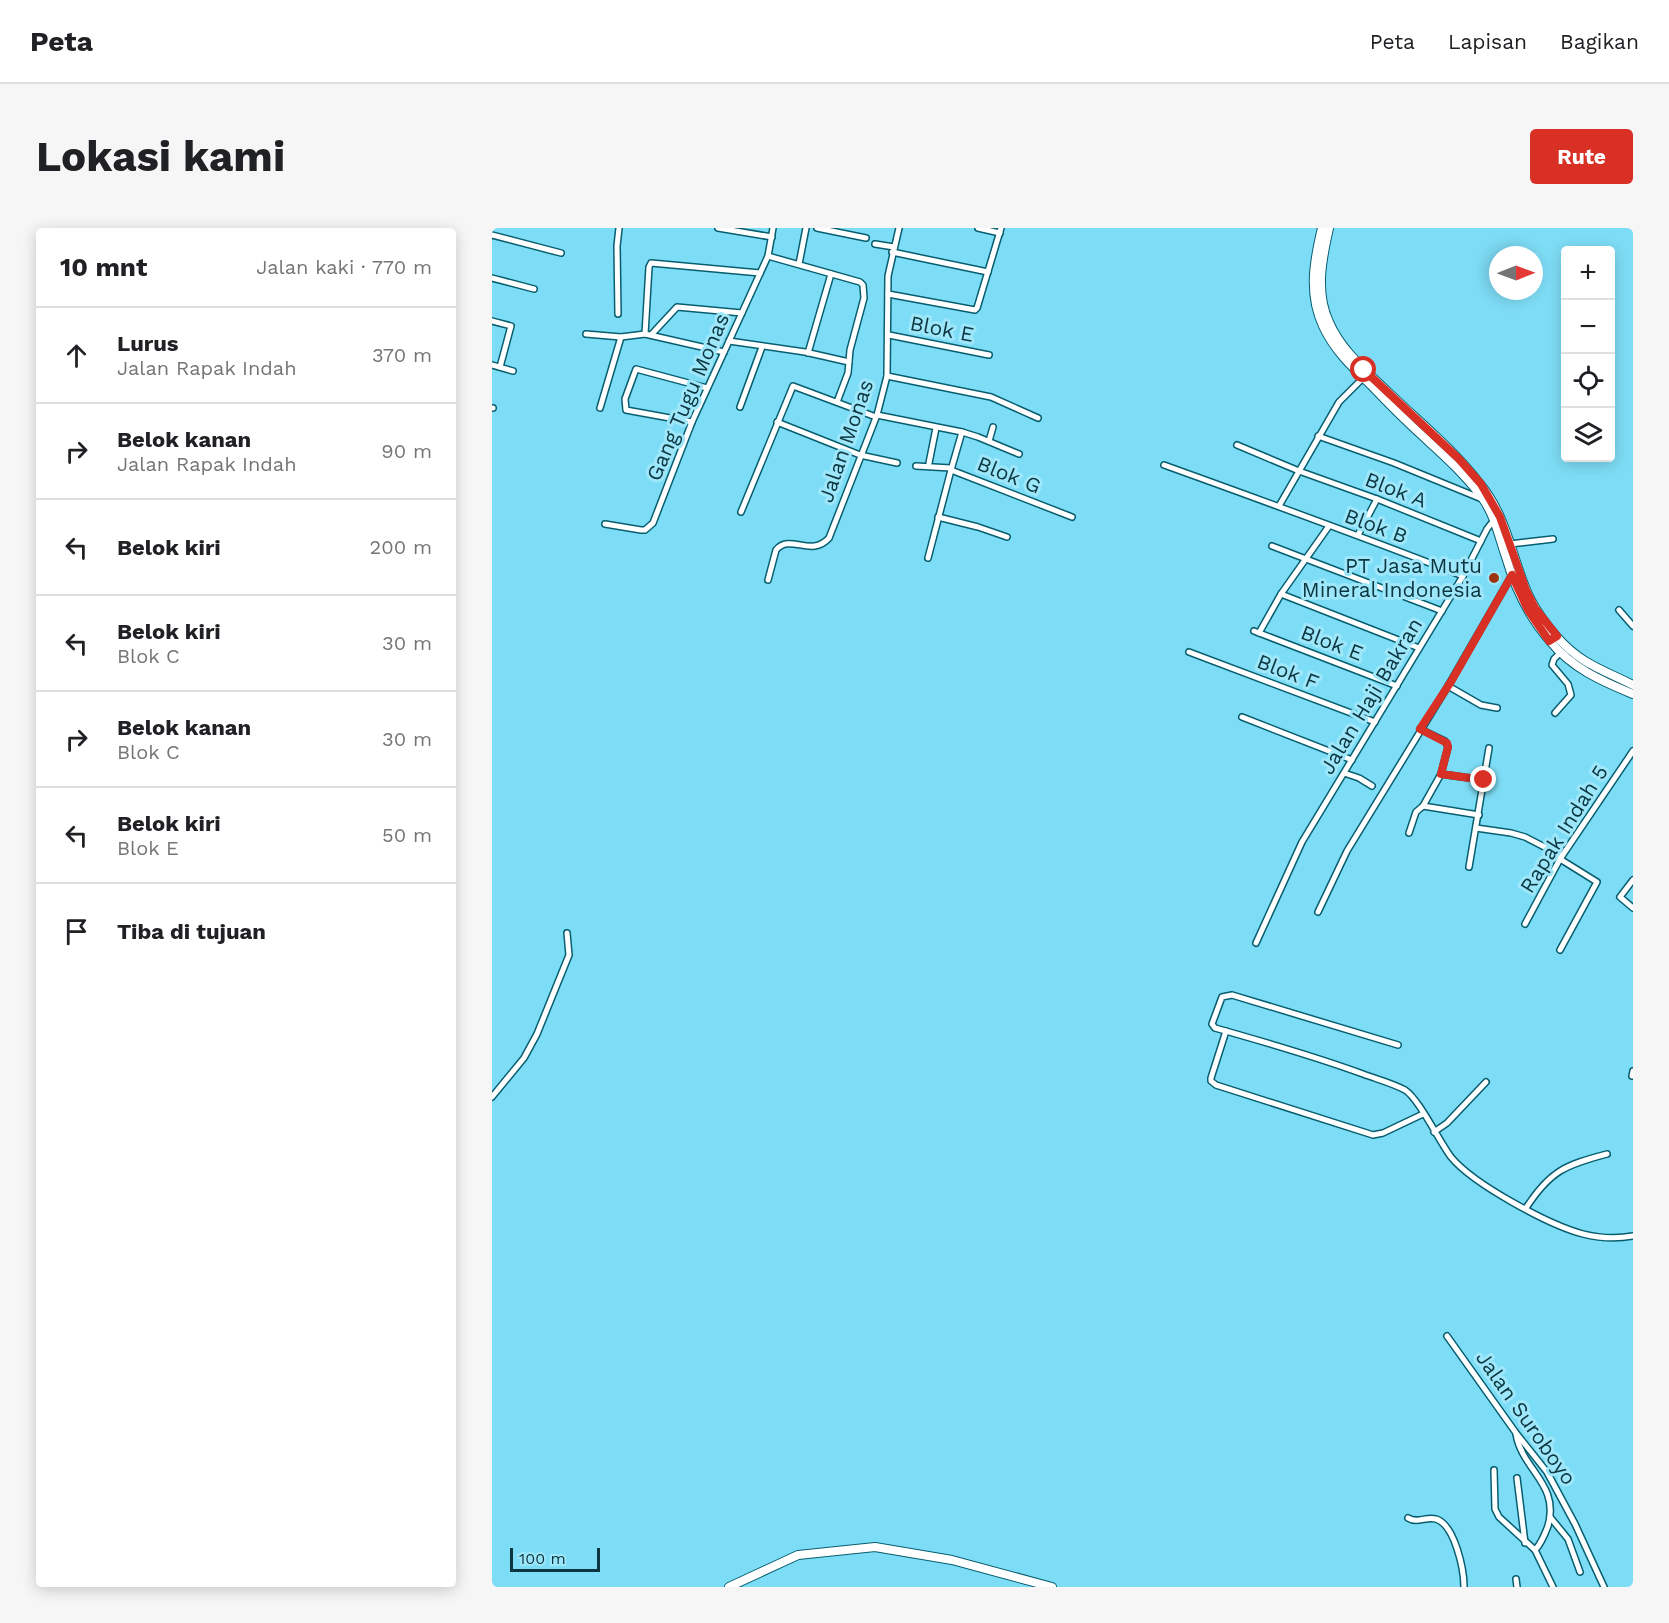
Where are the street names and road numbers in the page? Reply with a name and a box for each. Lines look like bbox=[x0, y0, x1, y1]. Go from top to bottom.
street label: Gang Tugu Monas bbox=[641, 309, 734, 484]
street label: Blok E bbox=[908, 310, 976, 347]
street label: Jalan Monas bbox=[813, 376, 878, 506]
street label: Blok G bbox=[974, 450, 1045, 499]
street label: Blok A bbox=[1362, 466, 1431, 513]
street label: Blok B bbox=[1341, 503, 1411, 548]
street label: Jalan Haji Bakran bbox=[1314, 613, 1427, 778]
street label: Blok E bbox=[1297, 619, 1367, 666]
street label: Blok F bbox=[1254, 648, 1323, 695]
street label: Rapak Indah 5 bbox=[1514, 760, 1613, 897]
street label: Jalan Suroboyo bbox=[1471, 1346, 1582, 1490]

